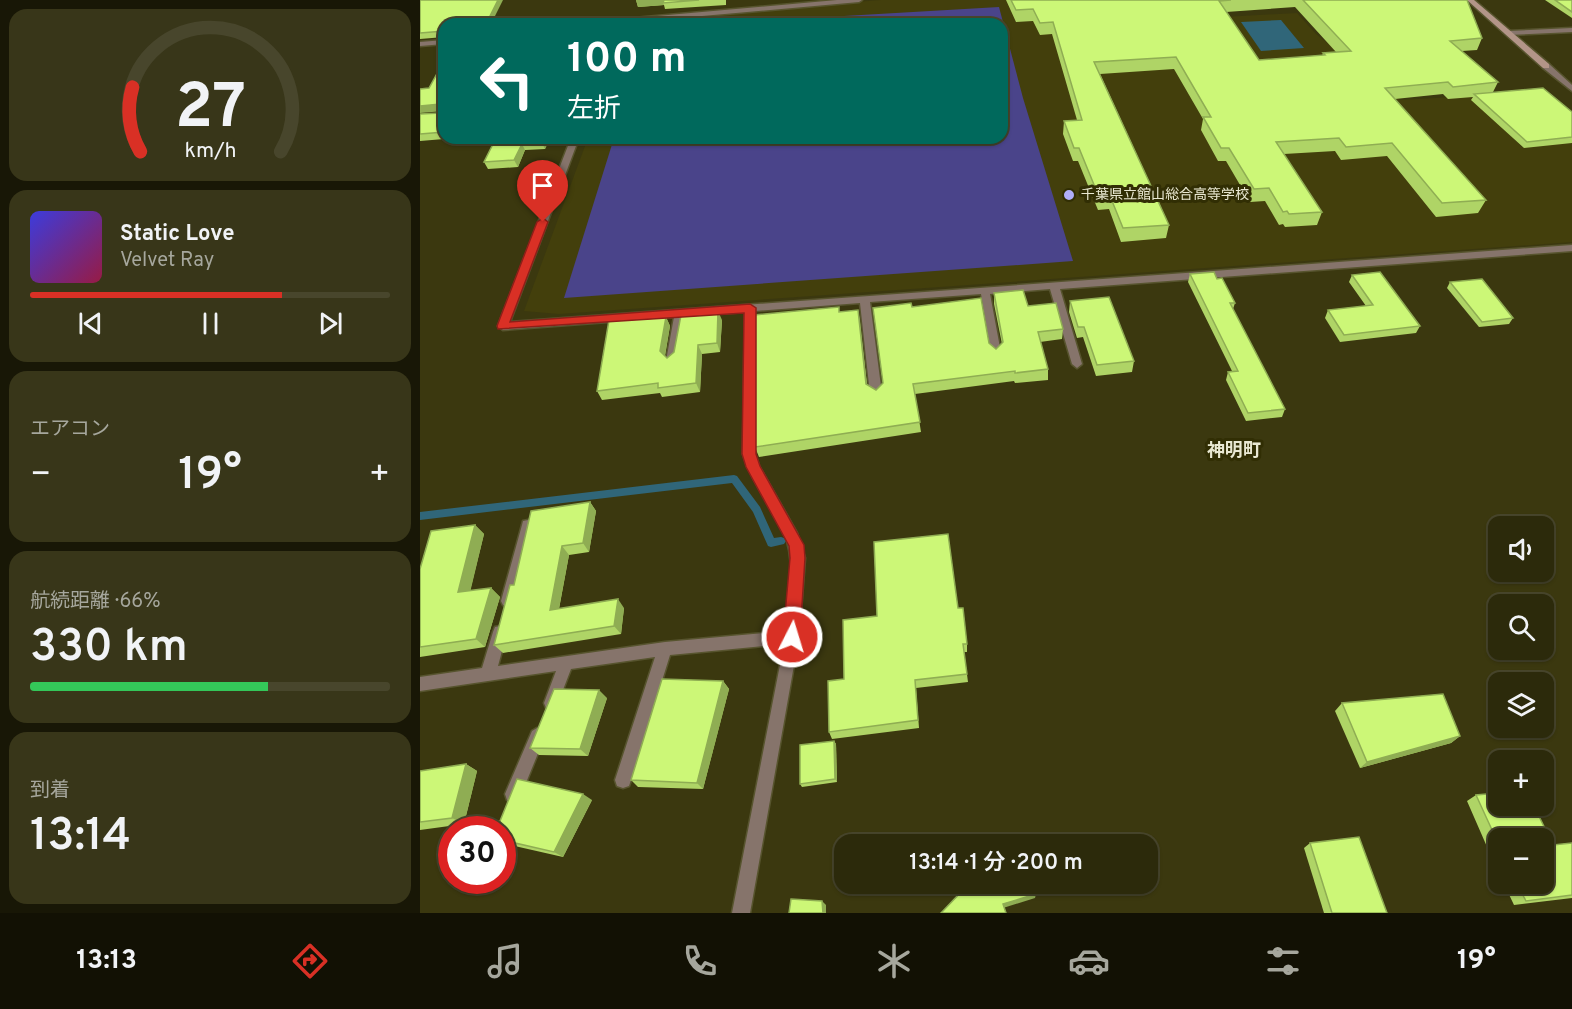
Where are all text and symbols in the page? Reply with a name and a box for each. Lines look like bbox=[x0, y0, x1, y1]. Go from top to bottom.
text: 100 m bbox=[567, 34, 686, 87]
icon: left bbox=[468, 42, 546, 120]
text: 27 bbox=[174, 71, 246, 150]
text: 左折 bbox=[567, 93, 621, 127]
text: km/h bbox=[184, 138, 236, 165]
pin bbox=[517, 160, 568, 222]
icon: arrive bbox=[526, 169, 559, 202]
place label: 千葉県立館山総合高等学校 bbox=[1081, 186, 1249, 204]
marker: 千葉県立館山総合高等学校 bbox=[1062, 188, 1076, 202]
text: Static Love bbox=[120, 221, 234, 248]
text: Velvet Ray bbox=[120, 248, 214, 274]
icon: previous bbox=[74, 307, 107, 340]
icon: pause bbox=[194, 307, 227, 340]
icon: next bbox=[314, 307, 347, 340]
text: エアコン bbox=[30, 417, 110, 443]
district label: 神明町 bbox=[1207, 440, 1261, 463]
text: 19° bbox=[178, 448, 242, 505]
text: − bbox=[30, 455, 51, 497]
text: + bbox=[369, 455, 390, 497]
map controls bbox=[1488, 516, 1554, 894]
button: sound bbox=[1488, 516, 1554, 582]
text: 航続距離 · 66% bbox=[30, 589, 161, 615]
button: search bbox=[1488, 594, 1554, 660]
position arrow bbox=[760, 605, 824, 669]
text: 330 km bbox=[30, 620, 188, 677]
button: layers bbox=[1488, 672, 1554, 738]
button: + bbox=[1488, 750, 1554, 816]
text: 到着 bbox=[30, 778, 70, 804]
text: 13:14 bbox=[30, 809, 131, 866]
speed limit sign: 30 bbox=[438, 816, 516, 894]
button: − bbox=[1488, 828, 1554, 894]
text: 13:14 · 1 分 · 200 m bbox=[909, 850, 1083, 877]
icon: directions bbox=[289, 940, 331, 982]
icon: music bbox=[484, 940, 526, 982]
icon: phone bbox=[679, 940, 721, 982]
icon: climate bbox=[873, 940, 915, 982]
icon: car bbox=[1068, 940, 1110, 982]
icon: filters bbox=[1262, 940, 1304, 982]
text: 13:13 bbox=[76, 944, 137, 978]
text: 19° bbox=[1457, 944, 1496, 978]

